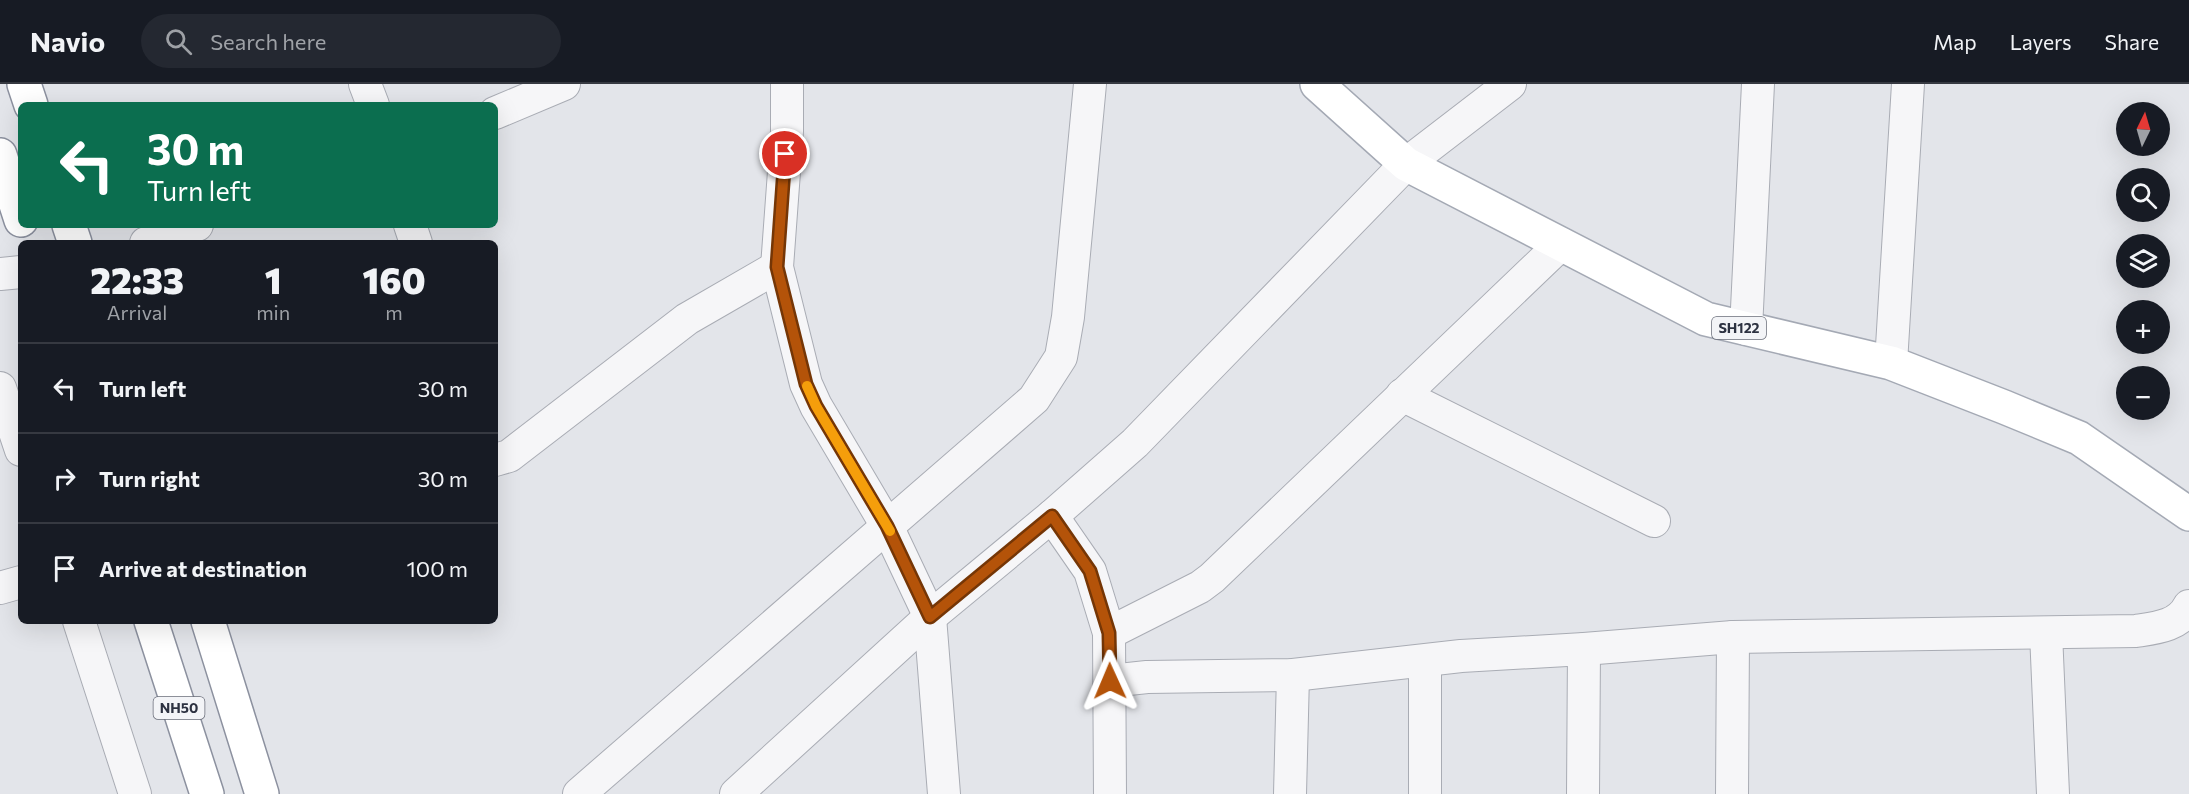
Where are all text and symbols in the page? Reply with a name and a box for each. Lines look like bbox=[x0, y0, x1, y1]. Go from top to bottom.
search box bbox=[141, 14, 561, 68]
text: Navio bbox=[30, 24, 105, 58]
icon: search bbox=[162, 25, 195, 58]
text: Search here bbox=[210, 28, 326, 55]
text: Map bbox=[1933, 29, 1977, 54]
text: Layers bbox=[2010, 29, 2072, 54]
text: Share bbox=[2105, 29, 2159, 54]
north arrow bbox=[2116, 102, 2170, 156]
map controls bbox=[2116, 102, 2170, 420]
text: 30 m bbox=[147, 122, 244, 174]
icon: left bbox=[48, 126, 126, 204]
pin bbox=[759, 128, 810, 179]
icon: arrive bbox=[768, 137, 801, 170]
button: search bbox=[2116, 168, 2170, 222]
text: Turn left bbox=[147, 174, 251, 207]
button: layers bbox=[2116, 234, 2170, 288]
text: 22:33 bbox=[90, 257, 184, 301]
text: 1 bbox=[265, 257, 282, 301]
text: 160 bbox=[362, 257, 426, 301]
text: Arrival bbox=[107, 300, 167, 324]
text: min bbox=[256, 300, 290, 324]
text: m bbox=[385, 300, 403, 324]
button: + bbox=[2116, 300, 2170, 354]
road number: SH122 bbox=[1712, 317, 1766, 339]
button: − bbox=[2116, 366, 2170, 420]
icon: left bbox=[48, 372, 81, 405]
text: Turn left bbox=[99, 375, 186, 402]
text: 30 m bbox=[418, 375, 468, 402]
icon: right bbox=[48, 462, 81, 495]
text: Turn right bbox=[99, 465, 200, 492]
text: 30 m bbox=[418, 465, 468, 492]
icon: arrive bbox=[48, 552, 81, 585]
text: Arrive at destination bbox=[99, 555, 307, 582]
text: 100 m bbox=[406, 555, 468, 582]
position arrow bbox=[1078, 649, 1142, 713]
road number: NH50 bbox=[154, 697, 204, 719]

